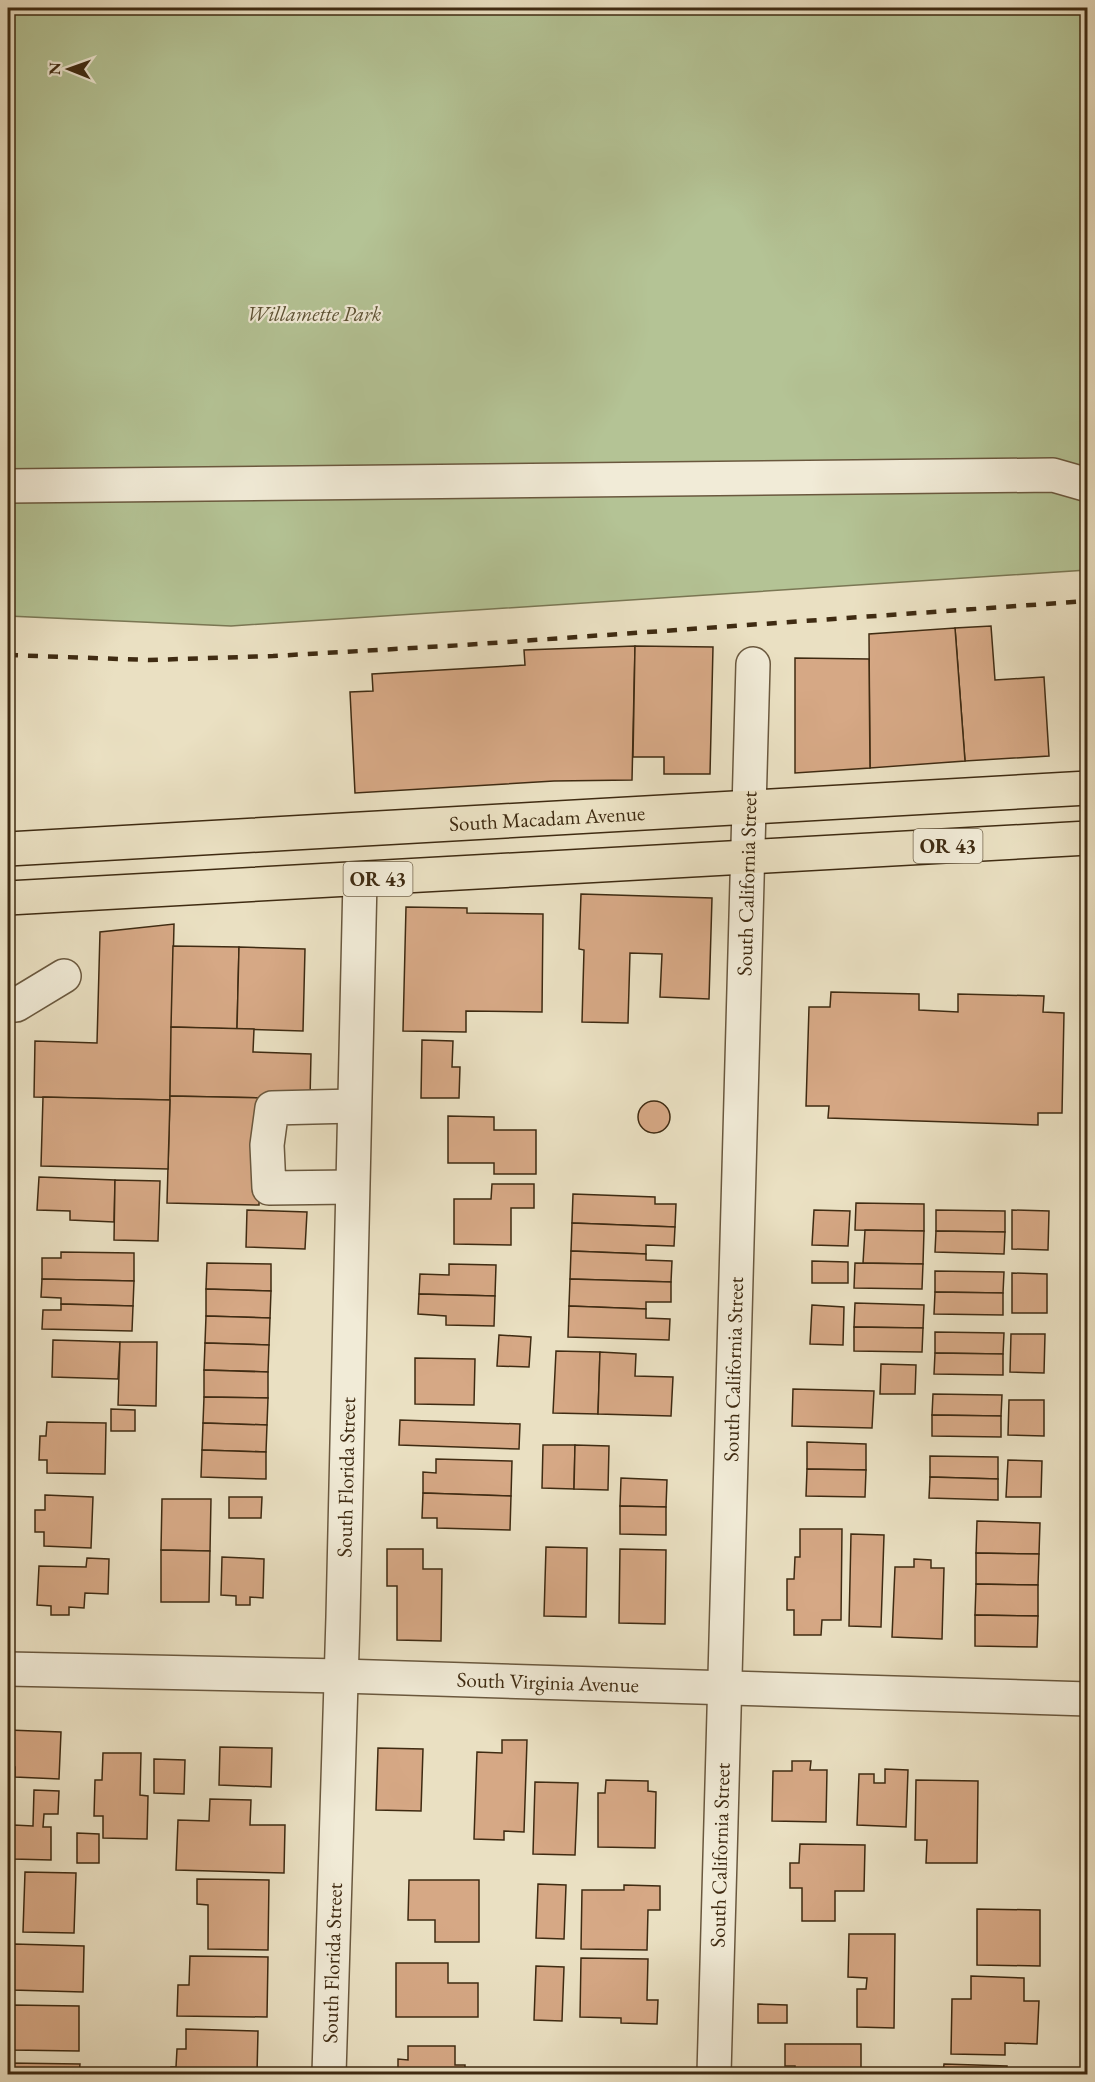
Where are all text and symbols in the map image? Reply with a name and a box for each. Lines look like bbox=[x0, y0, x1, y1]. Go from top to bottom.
north arrow bbox=[39, 39, 99, 99]
text: N bbox=[44, 62, 65, 75]
park label: Willamette Park bbox=[247, 300, 382, 327]
street label: South California Street bbox=[730, 790, 762, 976]
street label: South Macadam Avenue bbox=[448, 799, 646, 837]
road number: OR 43 bbox=[914, 829, 982, 863]
road number: OR 43 bbox=[344, 862, 412, 896]
street label: South California Street bbox=[717, 1276, 749, 1462]
street label: South Florida Street bbox=[330, 1396, 361, 1558]
street label: South Virginia Avenue bbox=[456, 1666, 639, 1698]
street label: South California Street bbox=[704, 1762, 736, 1948]
street label: South Florida Street bbox=[316, 1882, 348, 2044]

